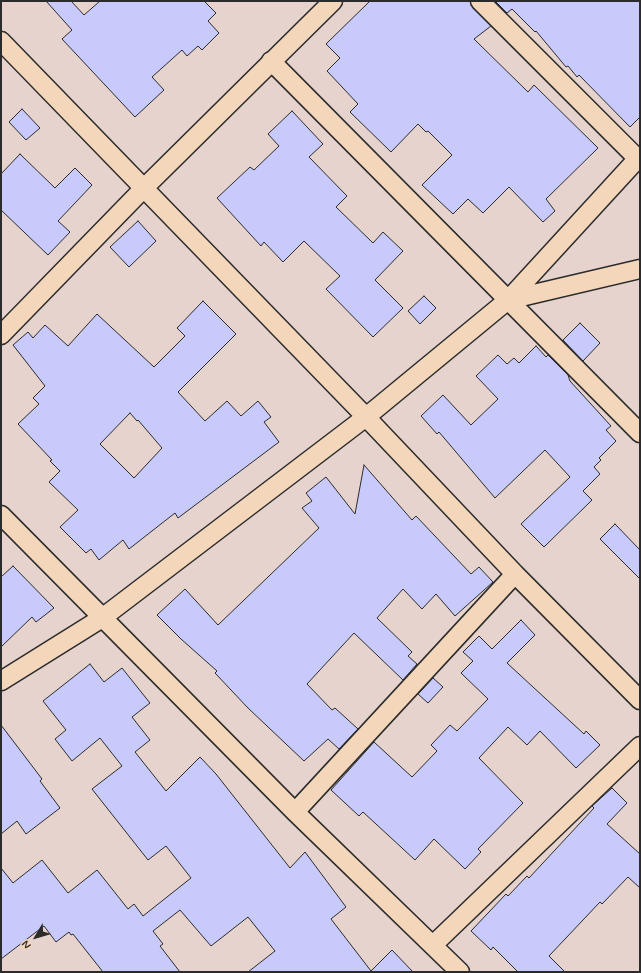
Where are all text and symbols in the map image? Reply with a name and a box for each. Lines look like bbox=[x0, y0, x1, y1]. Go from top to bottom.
north arrow bbox=[16, 917, 56, 957]
text: N bbox=[19, 937, 34, 952]

